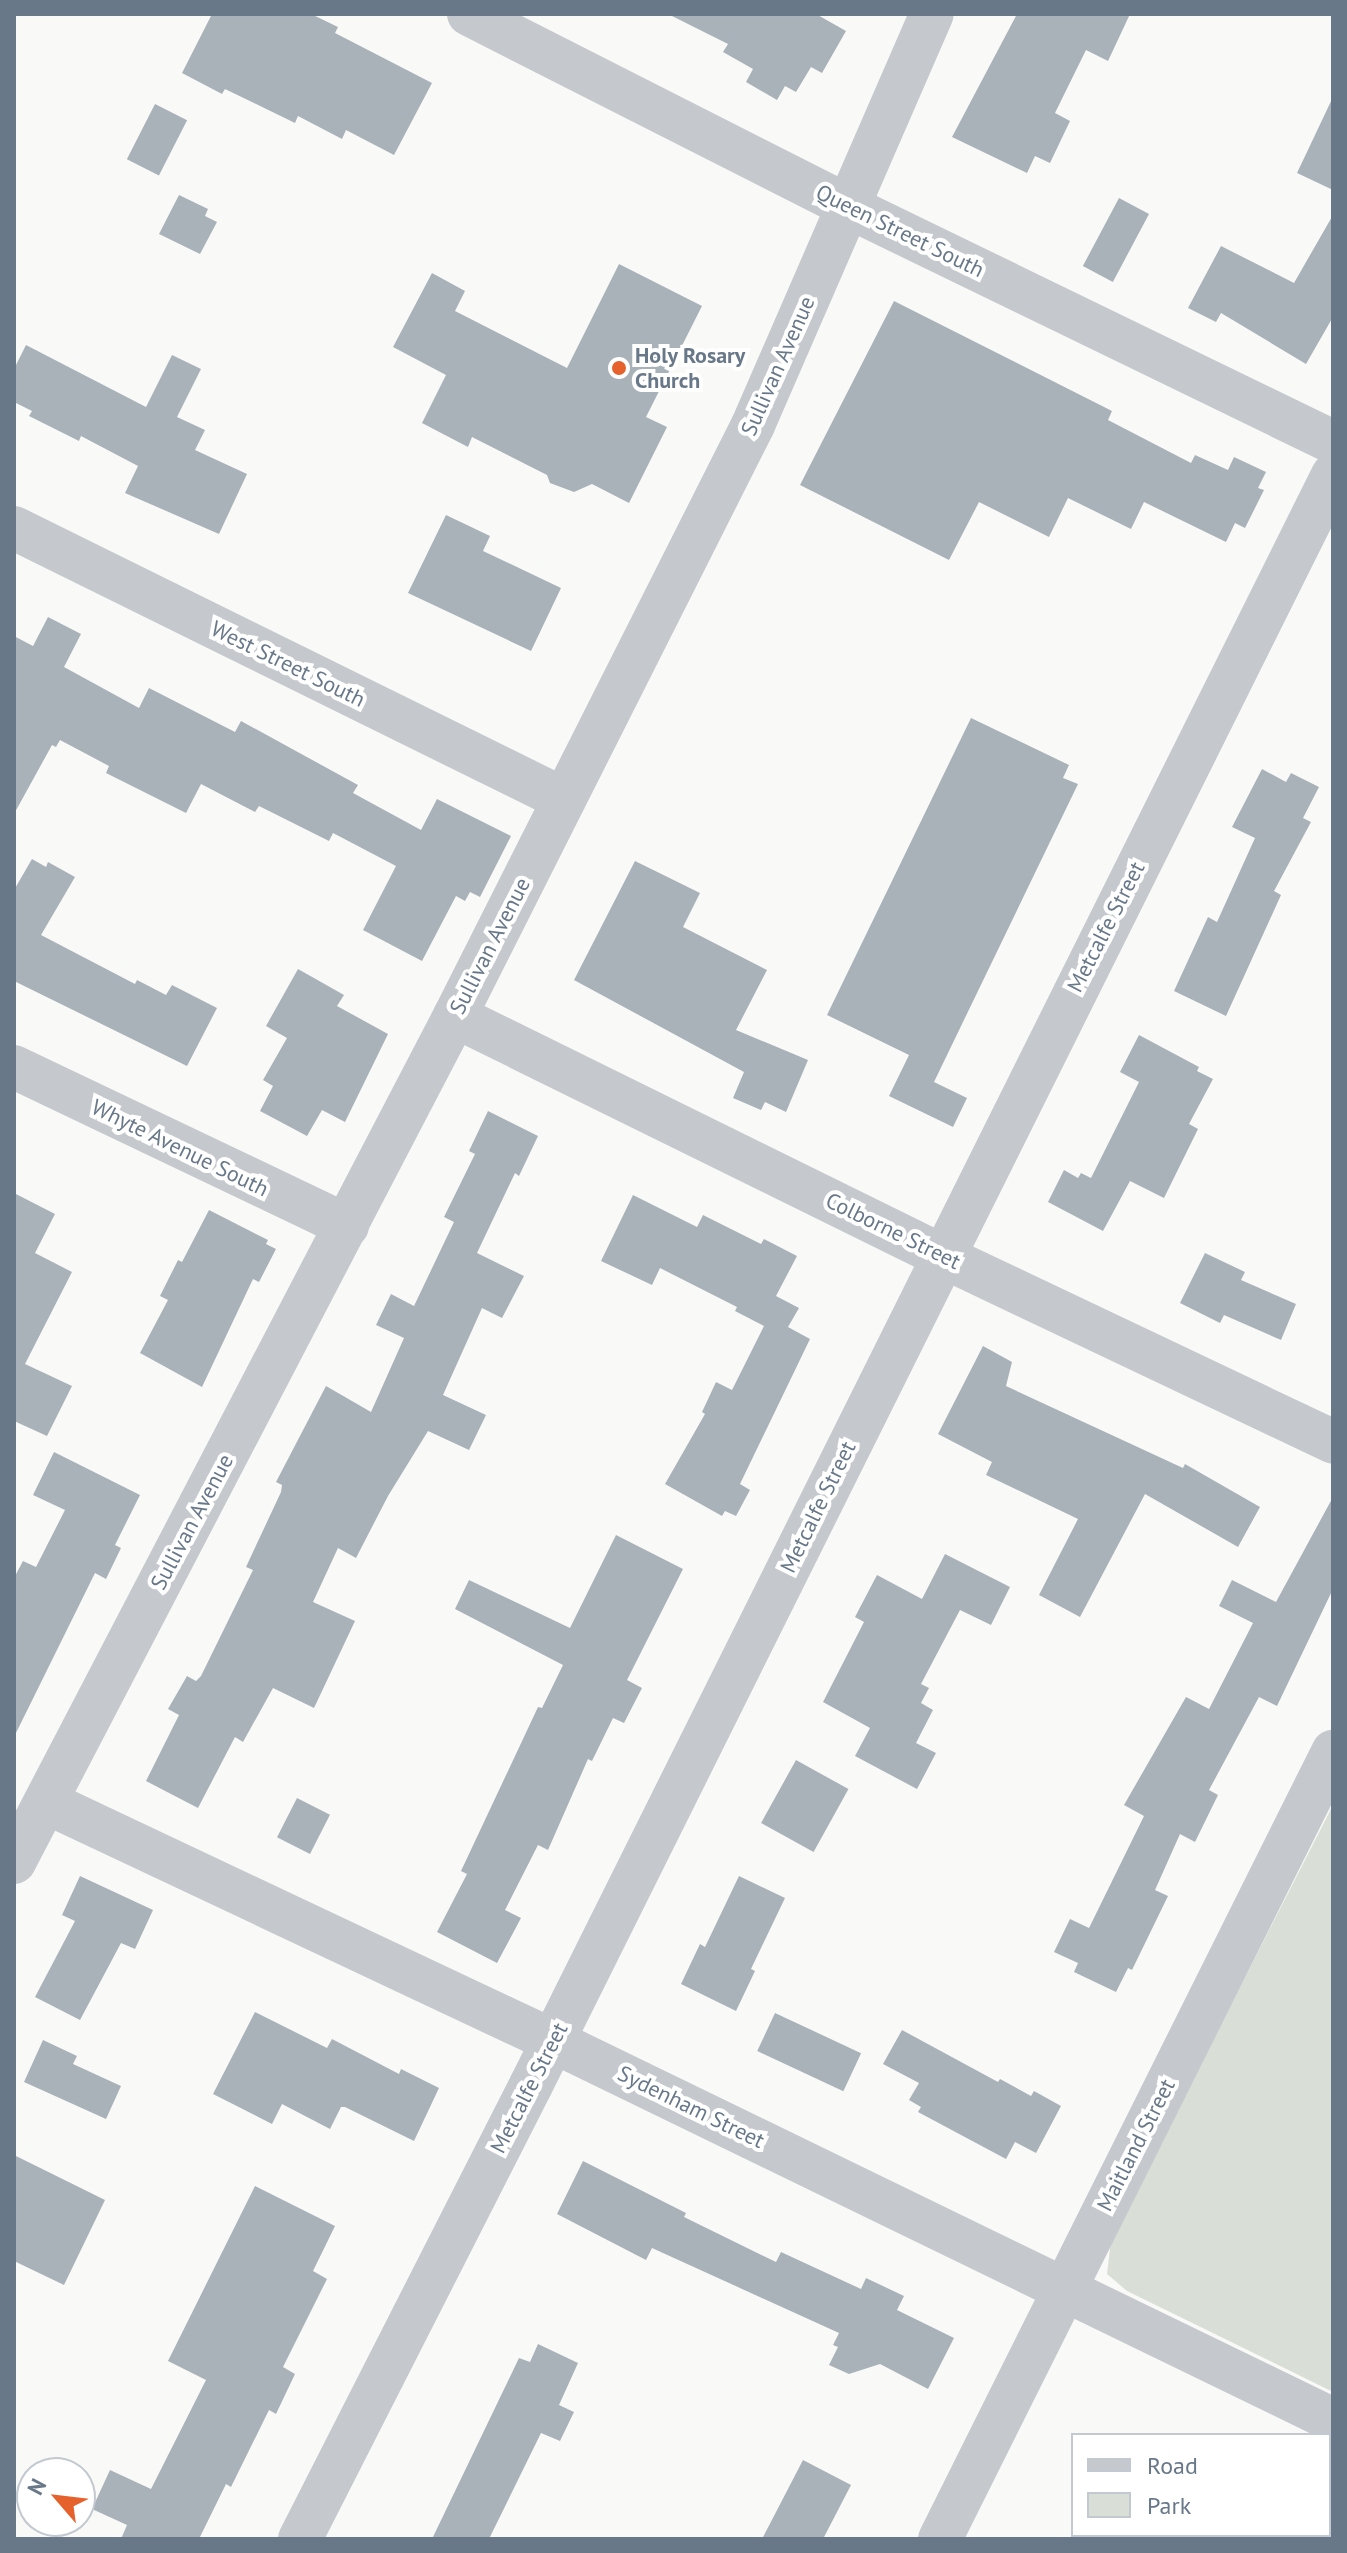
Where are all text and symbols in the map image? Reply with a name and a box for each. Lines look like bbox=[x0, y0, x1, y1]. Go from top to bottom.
street label: Queen Street South bbox=[812, 179, 988, 283]
street label: Sullivan Avenue bbox=[735, 292, 821, 440]
place label: Holy Rosary Church bbox=[635, 342, 746, 394]
marker: Holy Rosary Church bbox=[610, 359, 628, 377]
street label: West Street South bbox=[207, 615, 369, 713]
street label: Metcalfe Street bbox=[1062, 857, 1150, 997]
street label: Sullivan Avenue bbox=[444, 873, 536, 1019]
street label: Whyte Avenue South bbox=[87, 1094, 273, 1202]
street label: Colborne Street bbox=[821, 1187, 965, 1275]
street label: Metcalfe Street bbox=[775, 1437, 861, 1577]
street label: Sullivan Avenue bbox=[145, 1449, 239, 1595]
street label: Metcalfe Street bbox=[485, 2018, 573, 2158]
street label: Sydenham Street bbox=[613, 2060, 769, 2154]
street label: Maitland Street bbox=[1091, 2074, 1181, 2216]
legend bbox=[1071, 2433, 1331, 2537]
text: Road bbox=[1147, 2450, 1198, 2481]
north arrow bbox=[16, 2457, 96, 2537]
text: N bbox=[21, 2474, 52, 2500]
text: Park bbox=[1147, 2490, 1191, 2521]

